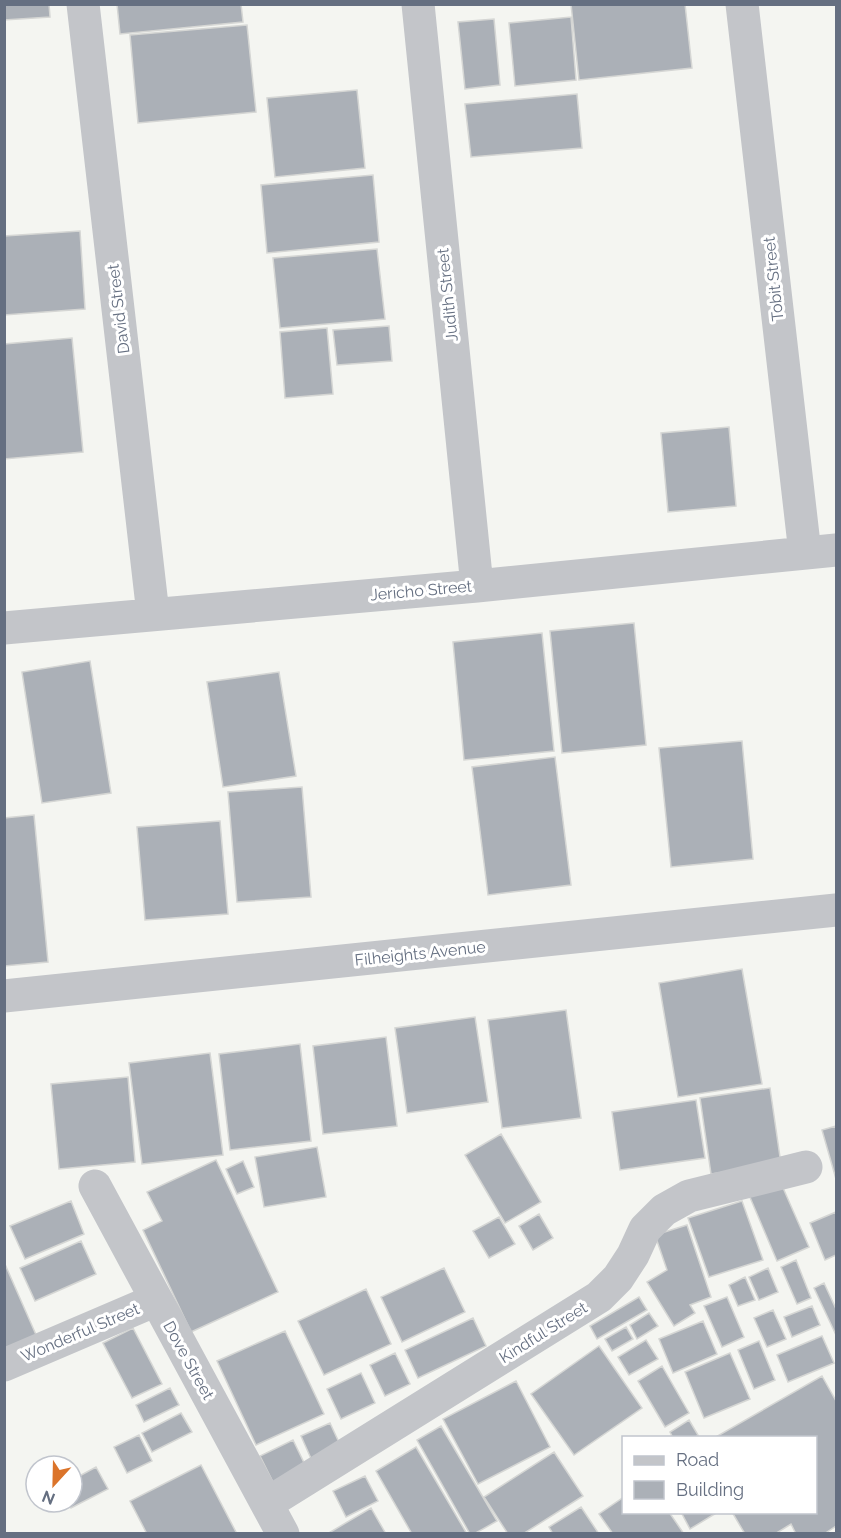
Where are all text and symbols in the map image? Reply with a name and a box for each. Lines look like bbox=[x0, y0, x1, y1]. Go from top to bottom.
street label: Tobit Street bbox=[760, 235, 787, 322]
street label: Judith Street bbox=[433, 247, 462, 343]
street label: David Street bbox=[103, 262, 133, 355]
street label: Jericho Street bbox=[369, 577, 473, 604]
street label: Filheights Avenue bbox=[354, 937, 486, 970]
street label: Kindful Street bbox=[496, 1297, 591, 1367]
street label: Wonderful Street bbox=[18, 1299, 143, 1366]
street label: Dove Street bbox=[159, 1318, 218, 1403]
legend bbox=[622, 1436, 817, 1514]
text: Road bbox=[676, 1449, 719, 1470]
north arrow bbox=[24, 1454, 84, 1514]
text: Building bbox=[676, 1479, 744, 1500]
text: N bbox=[39, 1486, 58, 1509]

